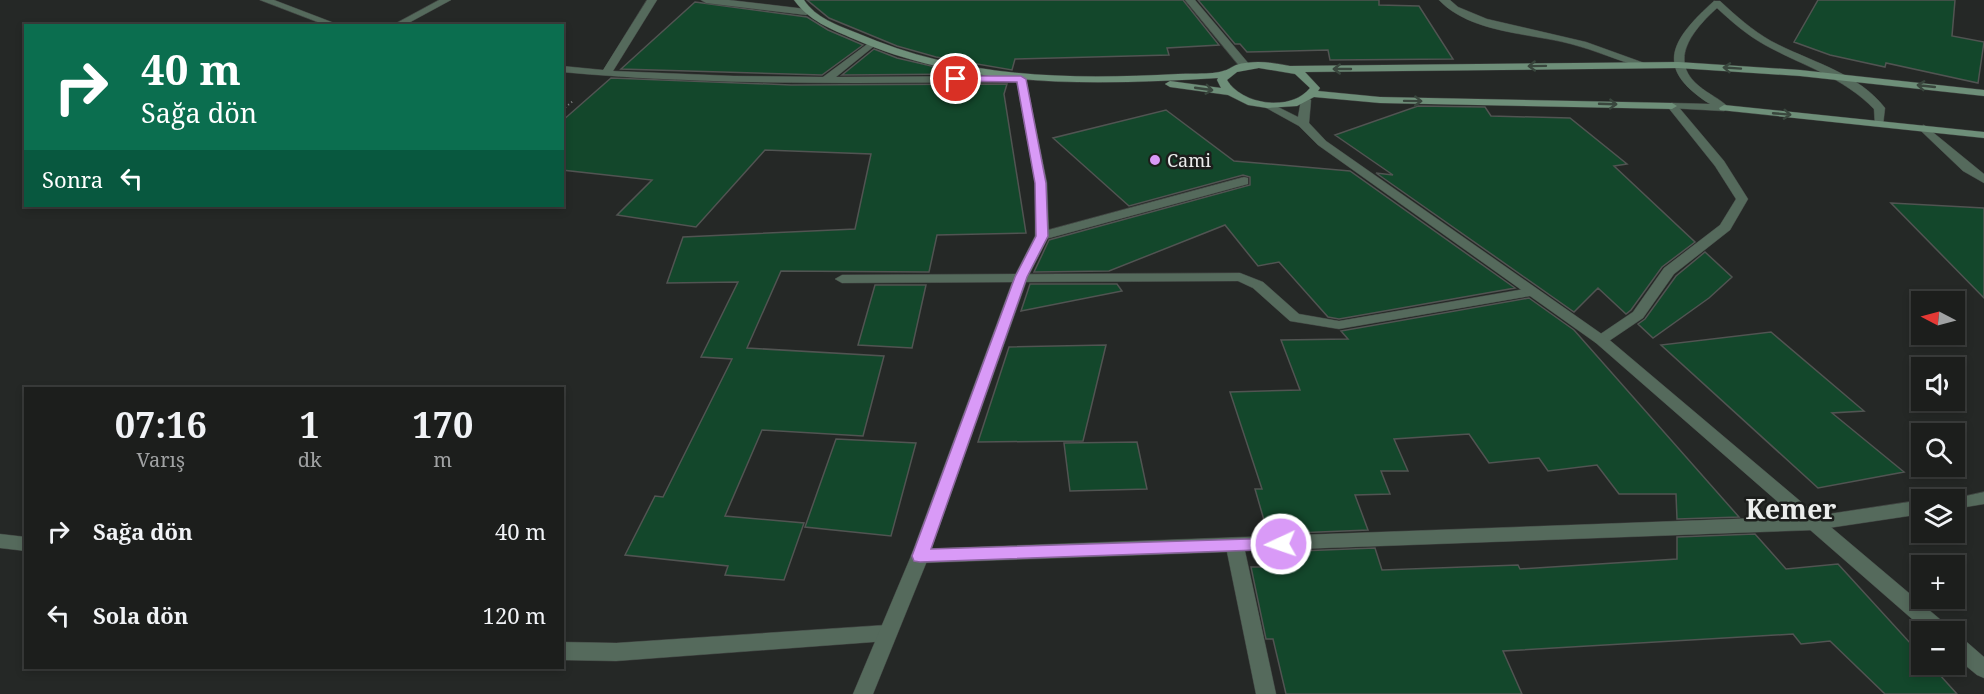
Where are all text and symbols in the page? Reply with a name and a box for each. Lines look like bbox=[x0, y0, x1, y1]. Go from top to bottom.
text: 40 m bbox=[141, 40, 241, 97]
icon: right bbox=[42, 48, 120, 126]
pin bbox=[930, 53, 981, 104]
one-way arrow bbox=[1527, 60, 1547, 72]
icon: arrive bbox=[939, 62, 972, 95]
one-way arrow bbox=[1332, 63, 1352, 75]
one-way arrow bbox=[1722, 63, 1742, 74]
one-way arrow bbox=[1916, 81, 1936, 92]
one-way arrow bbox=[1194, 83, 1214, 94]
text: Sağa dön bbox=[141, 94, 257, 131]
one-way arrow bbox=[1402, 95, 1422, 107]
one-way arrow bbox=[1597, 99, 1617, 110]
one-way arrow bbox=[1772, 109, 1792, 120]
place label: Cami bbox=[1167, 148, 1211, 172]
marker: Cami bbox=[1148, 153, 1162, 167]
icon: left bbox=[115, 162, 148, 195]
text: Sonra bbox=[42, 164, 103, 194]
north arrow bbox=[1911, 291, 1965, 345]
map controls bbox=[1911, 291, 1965, 675]
button: sound bbox=[1911, 357, 1965, 411]
text: 07:16 bbox=[115, 400, 207, 449]
text: 1 bbox=[299, 400, 320, 449]
text: 170 bbox=[412, 400, 473, 449]
button: search bbox=[1911, 423, 1965, 477]
text: Varış bbox=[137, 446, 185, 473]
text: dk bbox=[298, 446, 322, 473]
text: m bbox=[433, 446, 452, 473]
button: layers bbox=[1911, 489, 1965, 543]
district label: Kemer bbox=[1746, 490, 1836, 527]
position arrow bbox=[1249, 512, 1313, 576]
icon: right bbox=[42, 515, 75, 548]
text: Sağa dön bbox=[93, 516, 193, 546]
text: 40 m bbox=[495, 516, 546, 546]
button: + bbox=[1911, 555, 1965, 609]
icon: left bbox=[42, 599, 75, 632]
text: Sola dön bbox=[93, 600, 188, 630]
text: 120 m bbox=[483, 600, 546, 630]
button: − bbox=[1911, 621, 1965, 675]

